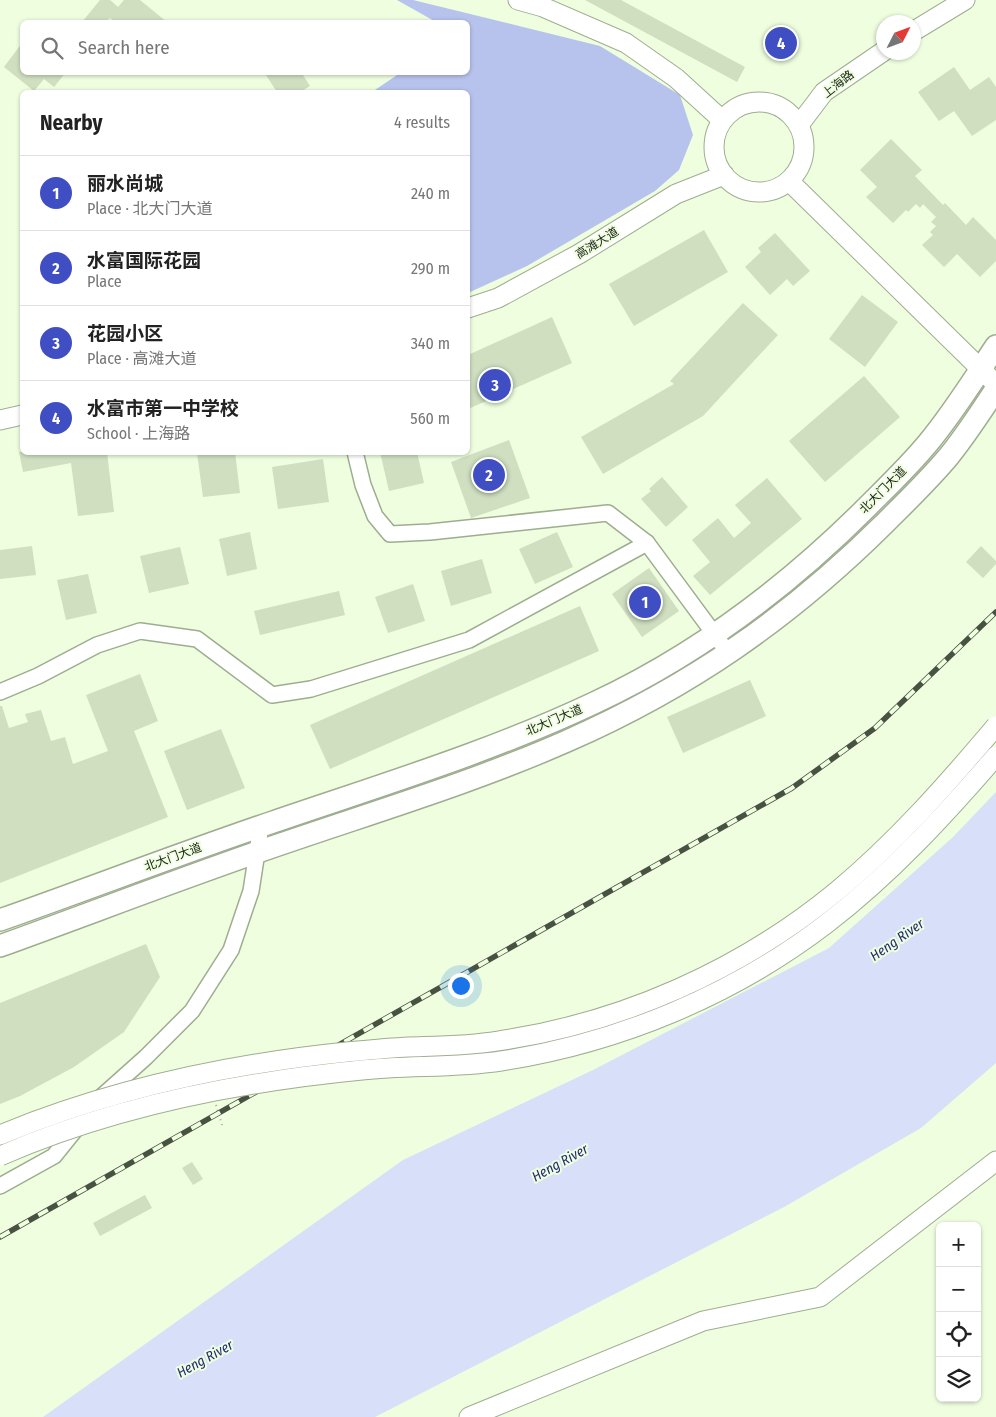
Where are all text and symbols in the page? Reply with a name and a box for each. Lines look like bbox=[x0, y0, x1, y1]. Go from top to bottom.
north arrow bbox=[876, 15, 921, 60]
search box bbox=[20, 20, 470, 75]
pin: 4 bbox=[765, 24, 797, 62]
icon: search bbox=[38, 34, 66, 62]
text: Search here bbox=[78, 36, 170, 59]
street label: 上海路 bbox=[820, 67, 856, 101]
text: Nearby bbox=[40, 110, 102, 136]
text: 4 results bbox=[394, 113, 450, 132]
text: 丽水尚城 bbox=[87, 172, 163, 195]
text: 1 bbox=[53, 184, 59, 203]
text: 240 m bbox=[411, 184, 450, 203]
text: Place · 北大门大道 bbox=[87, 199, 213, 218]
street label: 高滩大道 bbox=[573, 224, 621, 262]
text: 水富国际花园 bbox=[87, 249, 201, 272]
text: 2 bbox=[52, 259, 60, 278]
text: 290 m bbox=[411, 259, 450, 278]
text: Place bbox=[87, 272, 122, 291]
text: 花园小区 bbox=[87, 322, 163, 345]
text: 3 bbox=[52, 334, 60, 353]
text: 340 m bbox=[411, 334, 450, 353]
text: Place · 高滩大道 bbox=[87, 349, 197, 368]
pin: 3 bbox=[479, 366, 511, 404]
text: 水富市第一中学校 bbox=[87, 397, 239, 420]
text: 4 bbox=[52, 409, 60, 428]
text: 560 m bbox=[410, 409, 450, 428]
text: School · 上海路 bbox=[87, 424, 190, 443]
pin: 2 bbox=[473, 456, 505, 494]
street label: 北大门大道 bbox=[857, 464, 909, 516]
pin: 1 bbox=[629, 583, 661, 621]
street label: 北大门大道 bbox=[524, 702, 584, 738]
street label: 北大门大道 bbox=[142, 840, 204, 874]
water label: Heng River bbox=[867, 915, 928, 965]
your location bbox=[448, 973, 474, 999]
water label: Heng River bbox=[529, 1140, 592, 1185]
map controls bbox=[936, 1222, 981, 1402]
button: + bbox=[936, 1222, 981, 1267]
button: − bbox=[936, 1267, 981, 1312]
button: locate bbox=[936, 1312, 981, 1357]
water label: Heng River bbox=[174, 1336, 237, 1381]
button: layers bbox=[936, 1357, 981, 1402]

